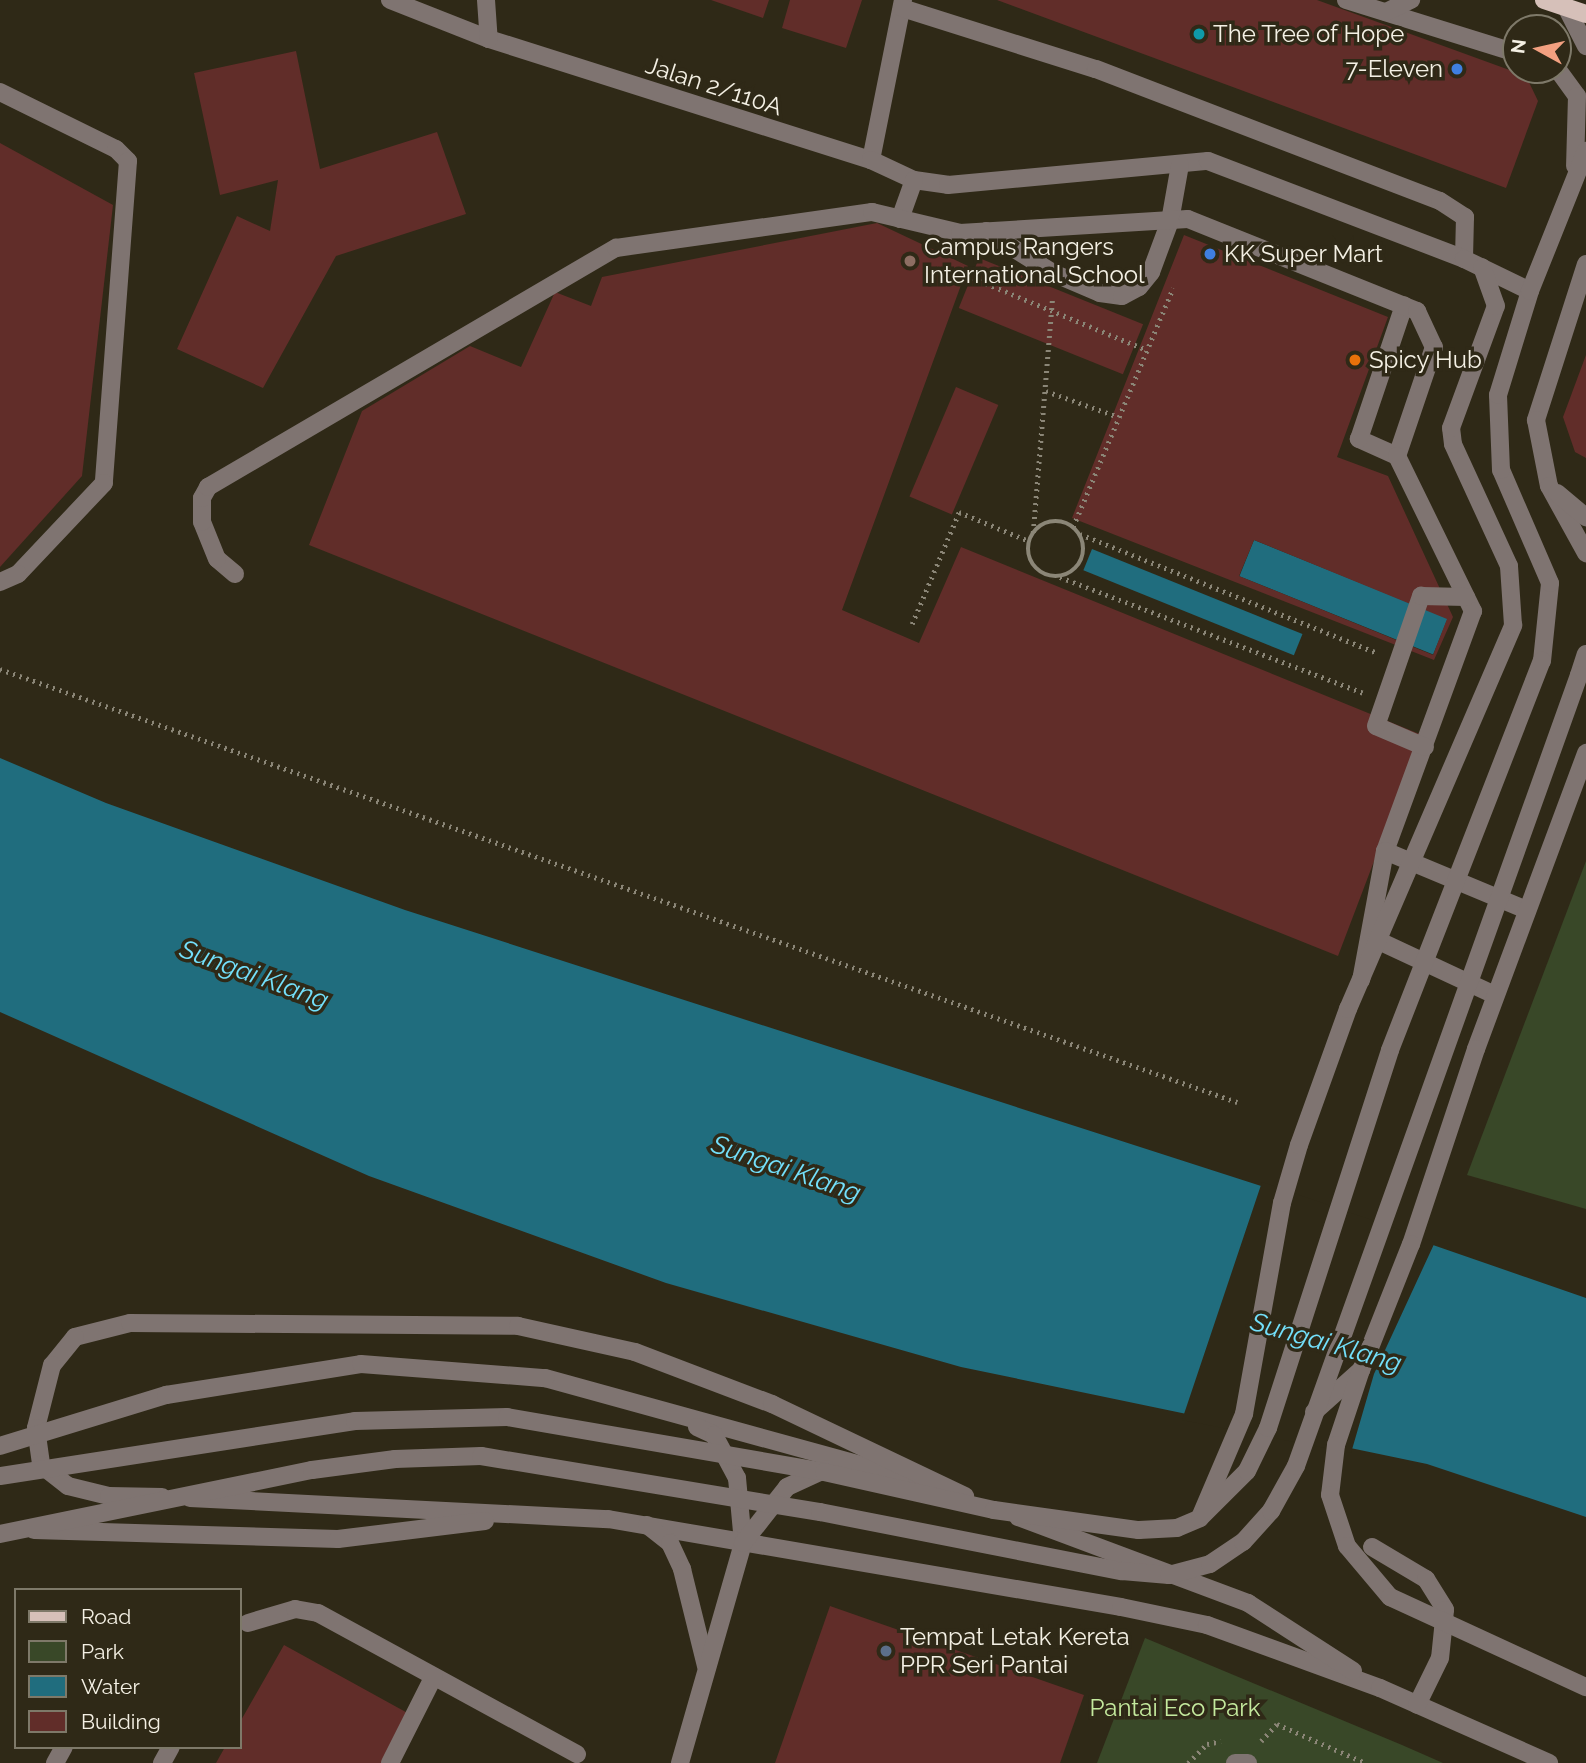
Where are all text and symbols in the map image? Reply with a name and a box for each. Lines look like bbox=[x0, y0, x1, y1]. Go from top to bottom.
north arrow bbox=[1502, 14, 1572, 84]
place label: The Tree of Hope bbox=[1213, 20, 1405, 48]
marker: The Tree of Hope bbox=[1191, 26, 1207, 42]
text: N bbox=[1506, 38, 1530, 55]
street label: Jalan 2/110A bbox=[642, 50, 786, 122]
place label: 7-Eleven bbox=[1345, 55, 1443, 83]
marker: 7-Eleven bbox=[1449, 61, 1465, 77]
place label: Campus Rangers International School bbox=[924, 233, 1145, 289]
place label: KK Super Mart bbox=[1224, 240, 1384, 268]
marker: KK Super Mart bbox=[1202, 246, 1218, 262]
marker: Campus Rangers International School bbox=[902, 253, 918, 269]
place label: Spicy Hub bbox=[1369, 346, 1482, 374]
marker: Spicy Hub bbox=[1347, 352, 1363, 368]
water label: Sungai Klang bbox=[176, 934, 332, 1016]
water label: Sungai Klang bbox=[707, 1129, 865, 1209]
water label: Sungai Klang bbox=[1247, 1307, 1405, 1379]
legend bbox=[14, 1588, 242, 1749]
text: Road bbox=[81, 1604, 131, 1629]
place label: Tempat Letak Kereta PPR Seri Pantai bbox=[900, 1623, 1130, 1679]
text: Park bbox=[81, 1639, 124, 1664]
marker: Tempat Letak Kereta PPR Seri Pantai bbox=[878, 1643, 894, 1659]
text: Water bbox=[81, 1674, 140, 1699]
park label: Pantai Eco Park bbox=[1090, 1694, 1260, 1722]
text: Building bbox=[81, 1709, 161, 1734]

